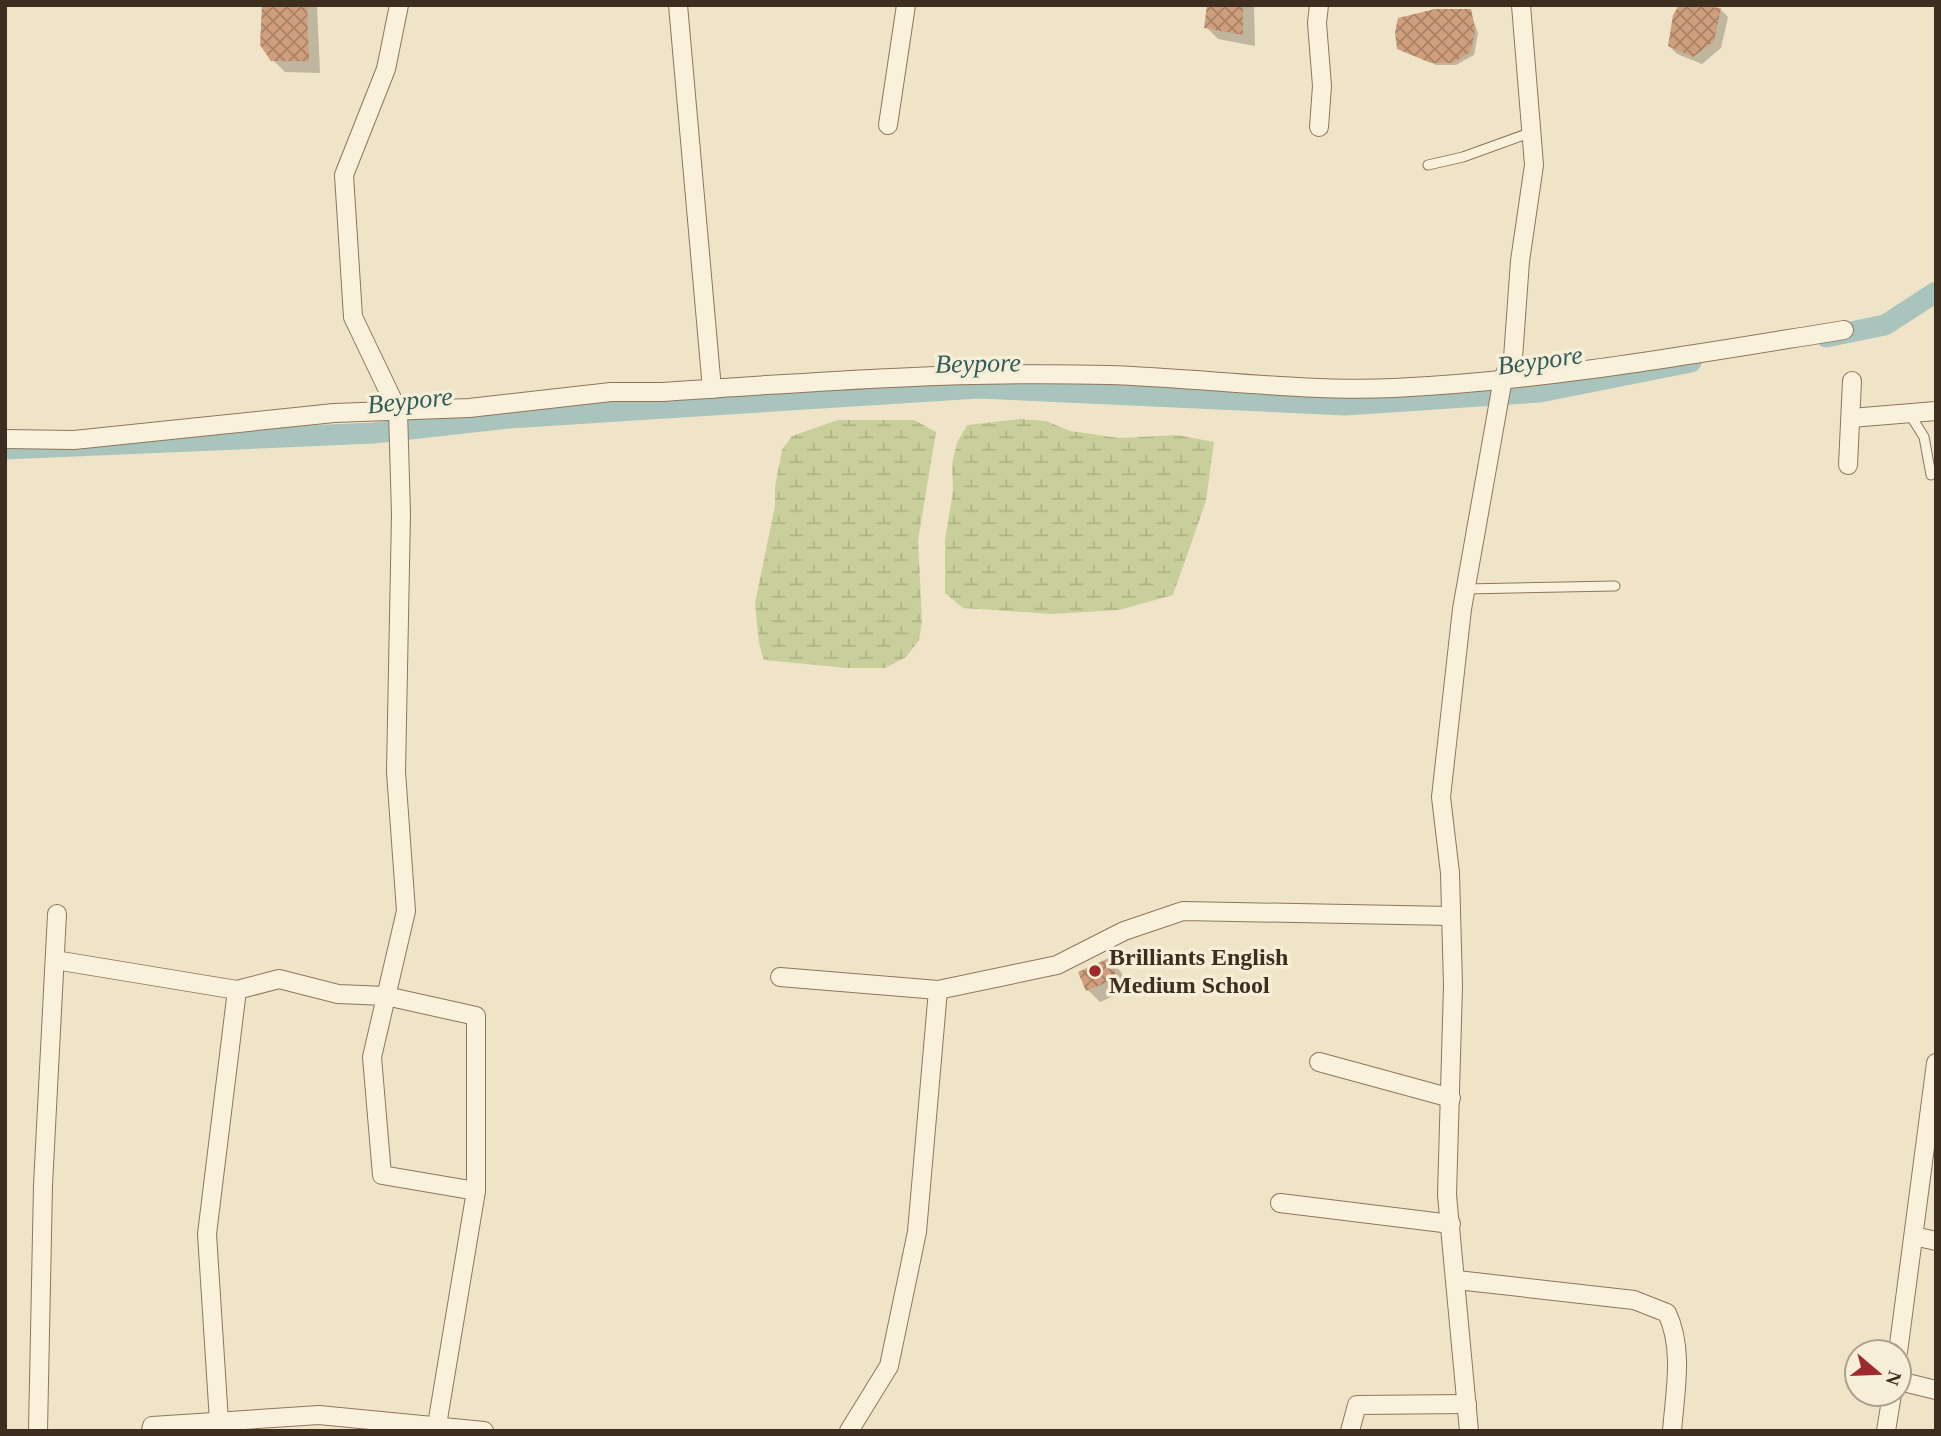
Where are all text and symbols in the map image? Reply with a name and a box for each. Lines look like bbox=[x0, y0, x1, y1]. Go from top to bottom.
water label: Beypore bbox=[1496, 340, 1584, 381]
water label: Beypore bbox=[935, 348, 1021, 379]
water label: Beypore bbox=[366, 382, 454, 419]
place label: Brilliants English Medium School bbox=[1109, 944, 1288, 998]
marker: Brilliants English Medium School bbox=[1087, 963, 1103, 979]
north arrow bbox=[1843, 1338, 1913, 1408]
text: N bbox=[1881, 1368, 1906, 1389]

